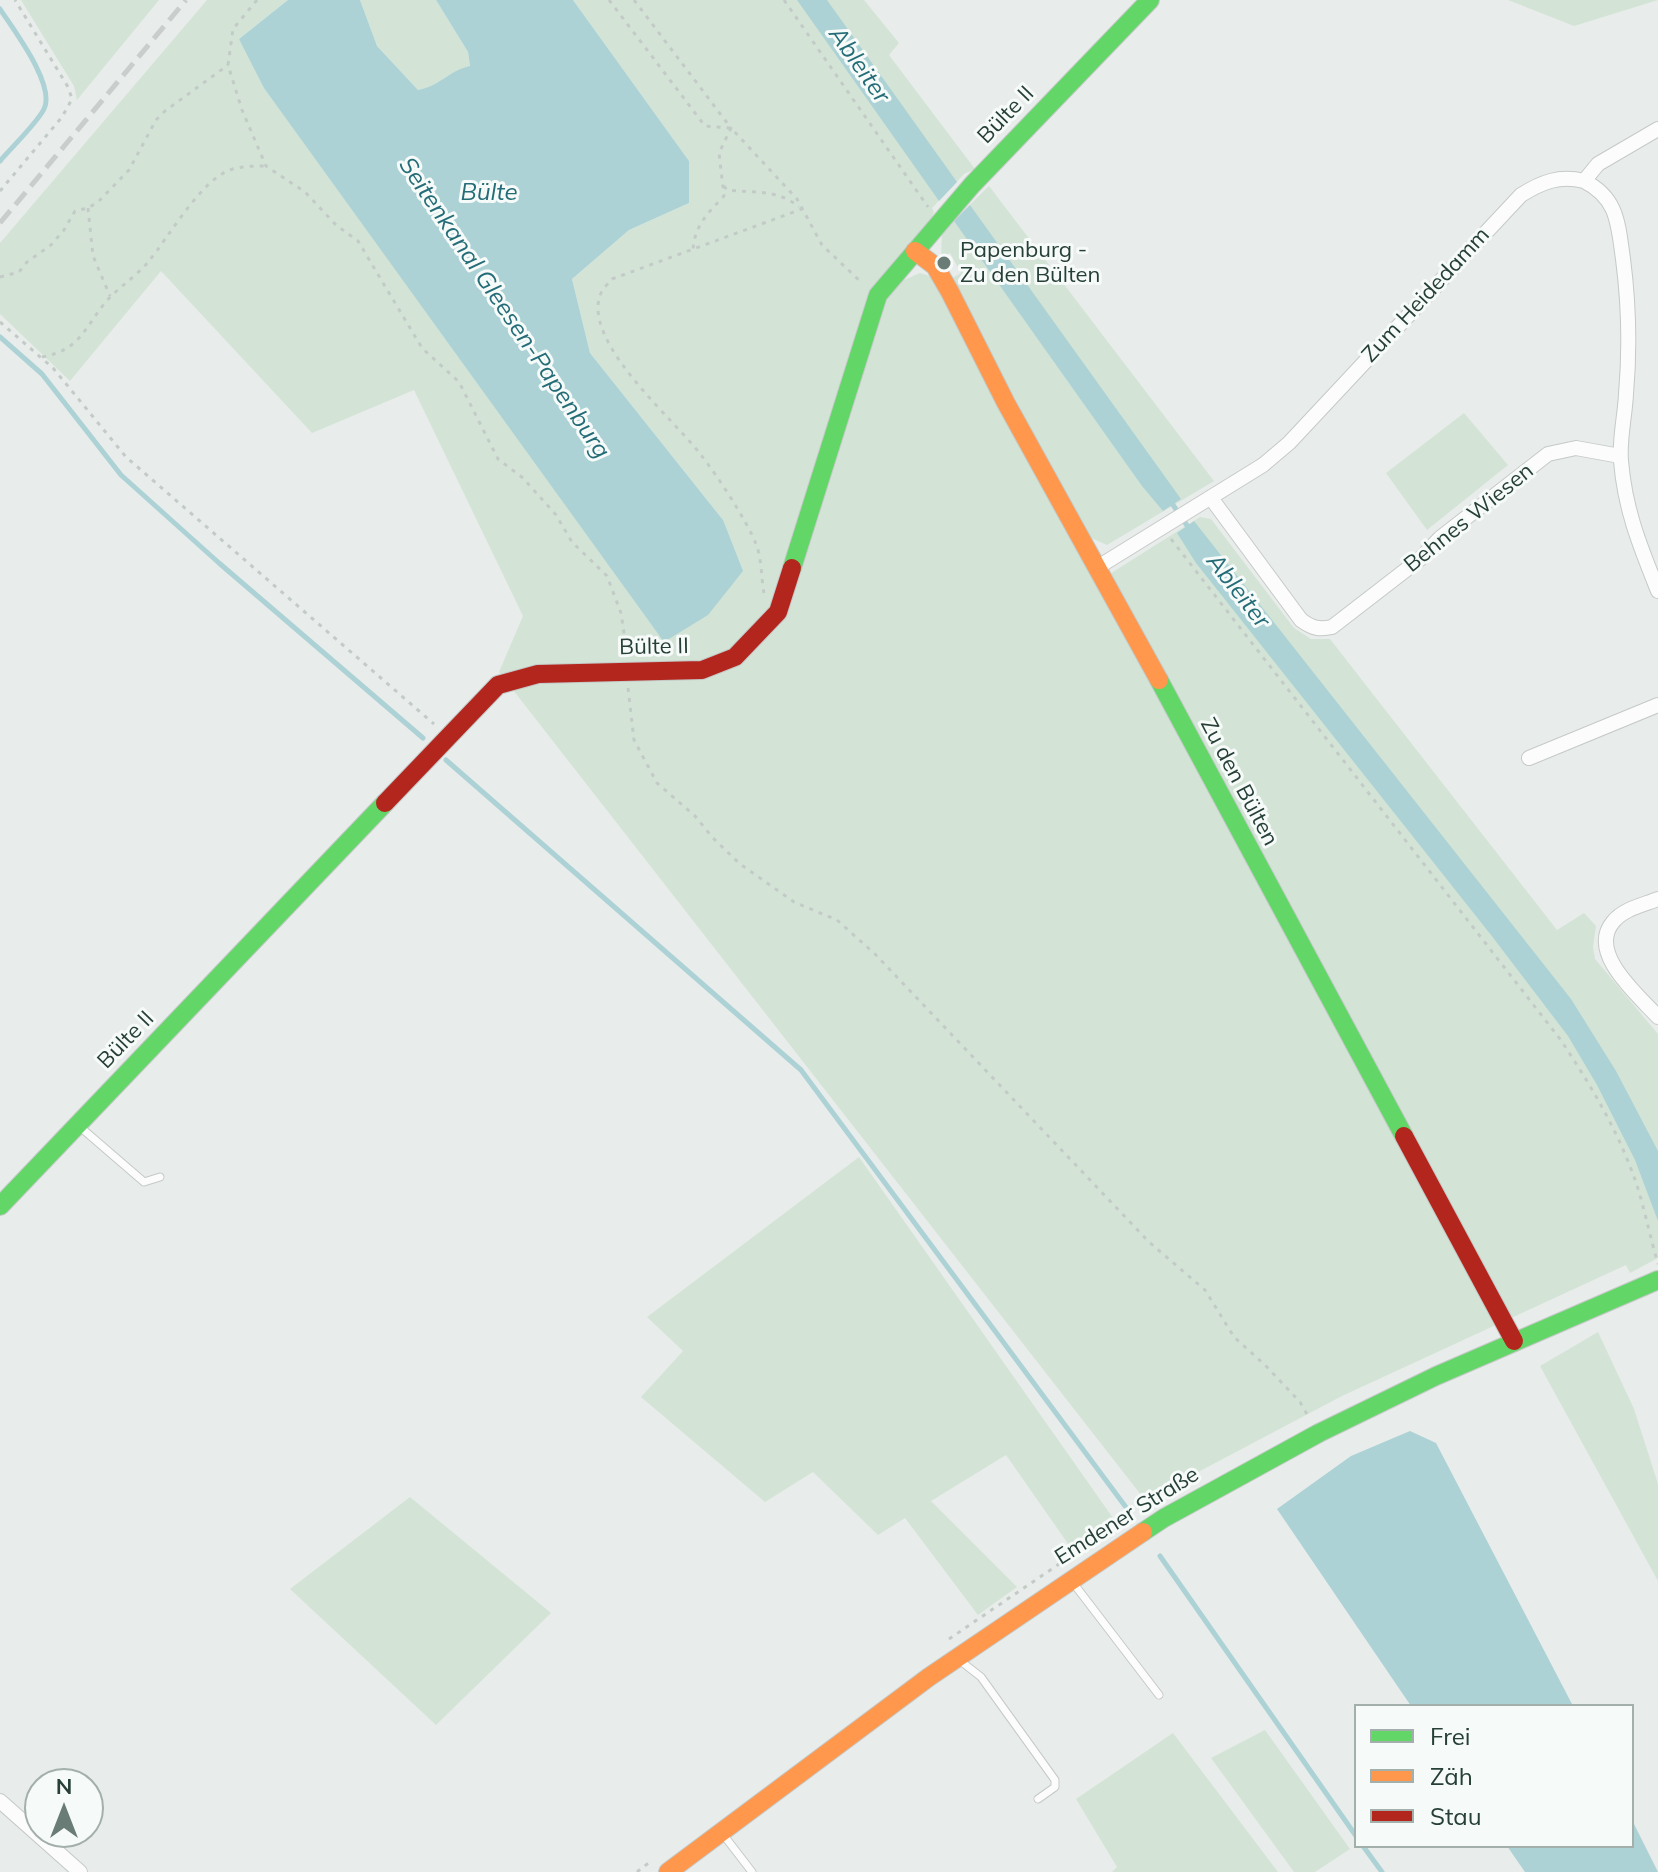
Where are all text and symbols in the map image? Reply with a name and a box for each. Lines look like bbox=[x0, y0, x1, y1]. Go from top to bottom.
water label: Ableiter bbox=[822, 21, 896, 109]
street label: Bülte II bbox=[972, 81, 1040, 149]
water label: Seitenkanal Gleesen-Papenburg bbox=[392, 152, 616, 464]
water label: Bülte bbox=[460, 179, 518, 207]
street label: Zum Heidedamm bbox=[1357, 222, 1495, 368]
place label: Papenburg - Zu den Bülten bbox=[960, 237, 1100, 288]
marker: Papenburg - Zu den Bülten bbox=[935, 254, 953, 272]
street label: Behnes Wiesen bbox=[1399, 458, 1539, 578]
water label: Ableiter bbox=[1200, 548, 1276, 634]
street label: Bülte II bbox=[619, 633, 689, 661]
street label: Zu den Bülten bbox=[1194, 714, 1284, 850]
street label: Bülte II bbox=[92, 1006, 160, 1074]
street label: Emdener Straße bbox=[1050, 1461, 1204, 1571]
legend bbox=[1354, 1704, 1634, 1848]
text: Frei bbox=[1430, 1721, 1471, 1751]
text: Zäh bbox=[1430, 1761, 1473, 1791]
north arrow bbox=[24, 1768, 104, 1848]
text: N bbox=[56, 1772, 72, 1800]
text: Stau bbox=[1430, 1801, 1482, 1831]

